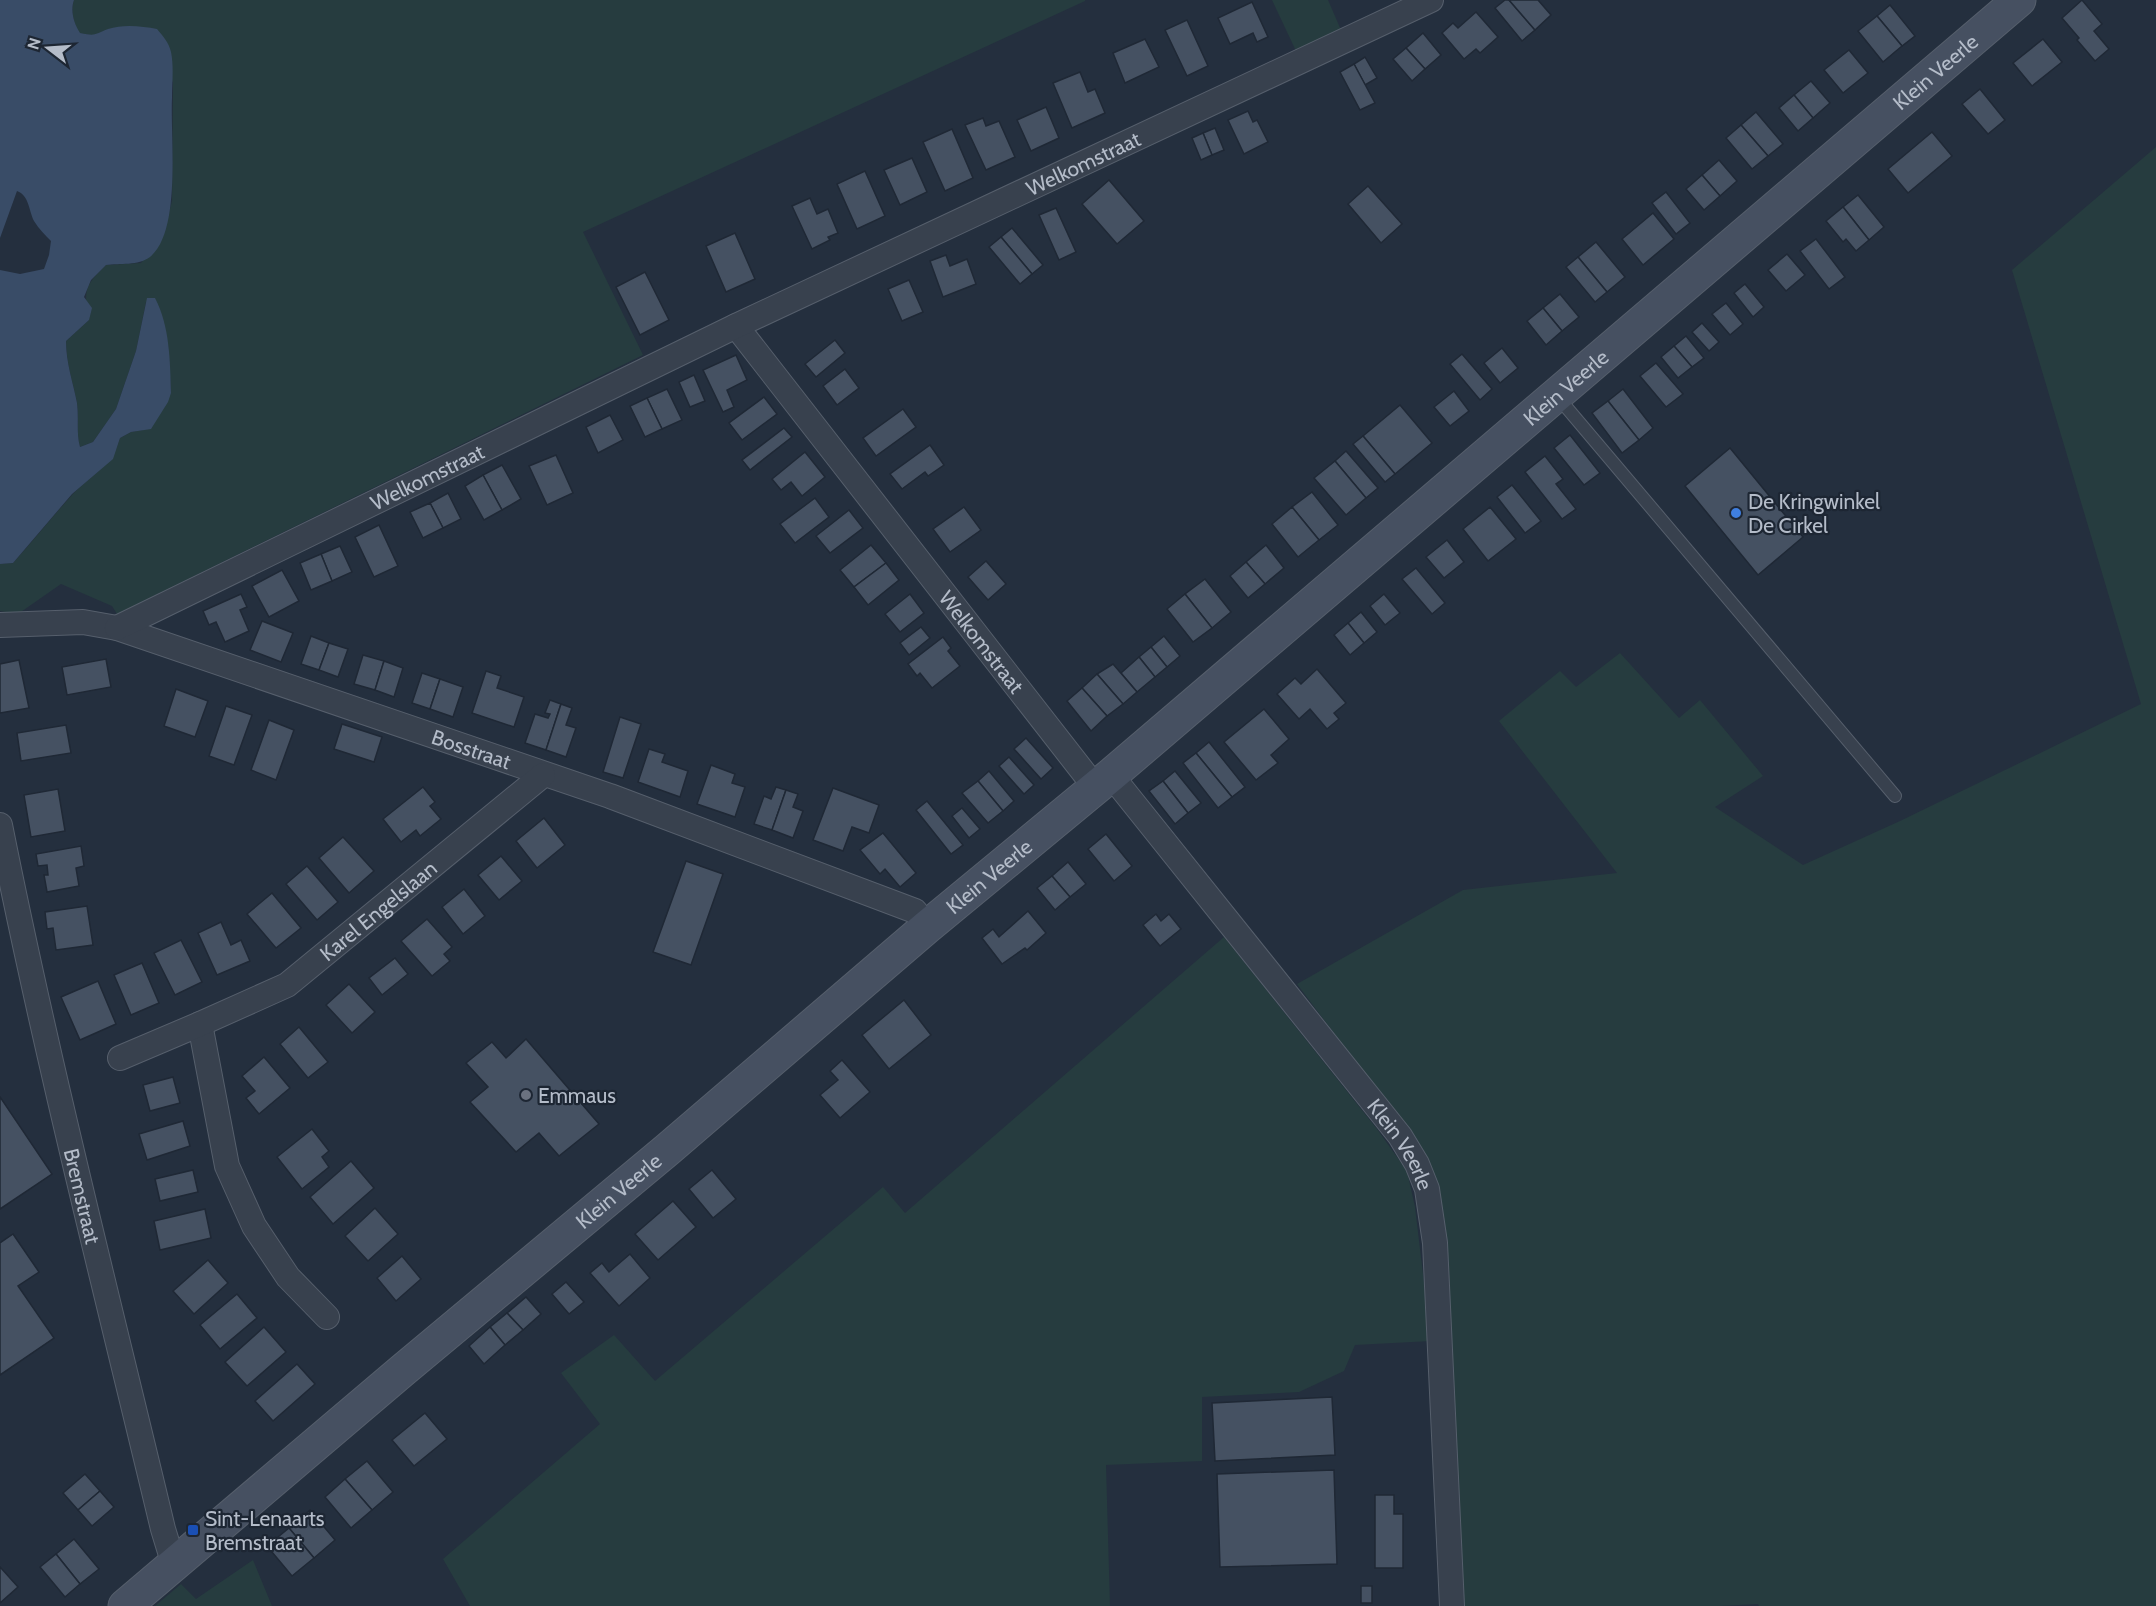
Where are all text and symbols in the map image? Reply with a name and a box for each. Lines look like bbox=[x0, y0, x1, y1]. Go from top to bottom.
north arrow bbox=[18, 18, 78, 78]
street label: Klein Veerle bbox=[1888, 28, 1983, 115]
text: N bbox=[23, 36, 45, 52]
street label: Welkomstraat bbox=[1022, 126, 1144, 201]
street label: Klein Veerle bbox=[1518, 344, 1613, 430]
street label: Welkomstraat bbox=[366, 439, 488, 515]
place label: De Kringwinkel De Cirkel bbox=[1748, 489, 1880, 538]
marker: De Kringwinkel De Cirkel bbox=[1729, 506, 1743, 520]
street label: Welkomstraat bbox=[934, 585, 1029, 698]
street label: Bosstraat bbox=[429, 724, 514, 774]
street label: Klein Veerle bbox=[941, 833, 1037, 919]
street label: Karel Engelslaan bbox=[314, 855, 442, 966]
place label: Emmaus bbox=[538, 1083, 616, 1108]
marker: Emmaus bbox=[519, 1088, 533, 1102]
street label: Klein Veerle bbox=[1363, 1094, 1439, 1194]
street label: Bremstraat bbox=[59, 1146, 106, 1246]
street label: Klein Veerle bbox=[570, 1148, 666, 1233]
place label: Sint-Lenaarts Bremstraat bbox=[205, 1506, 325, 1555]
marker: Sint-Lenaarts Bremstraat bbox=[186, 1523, 200, 1537]

